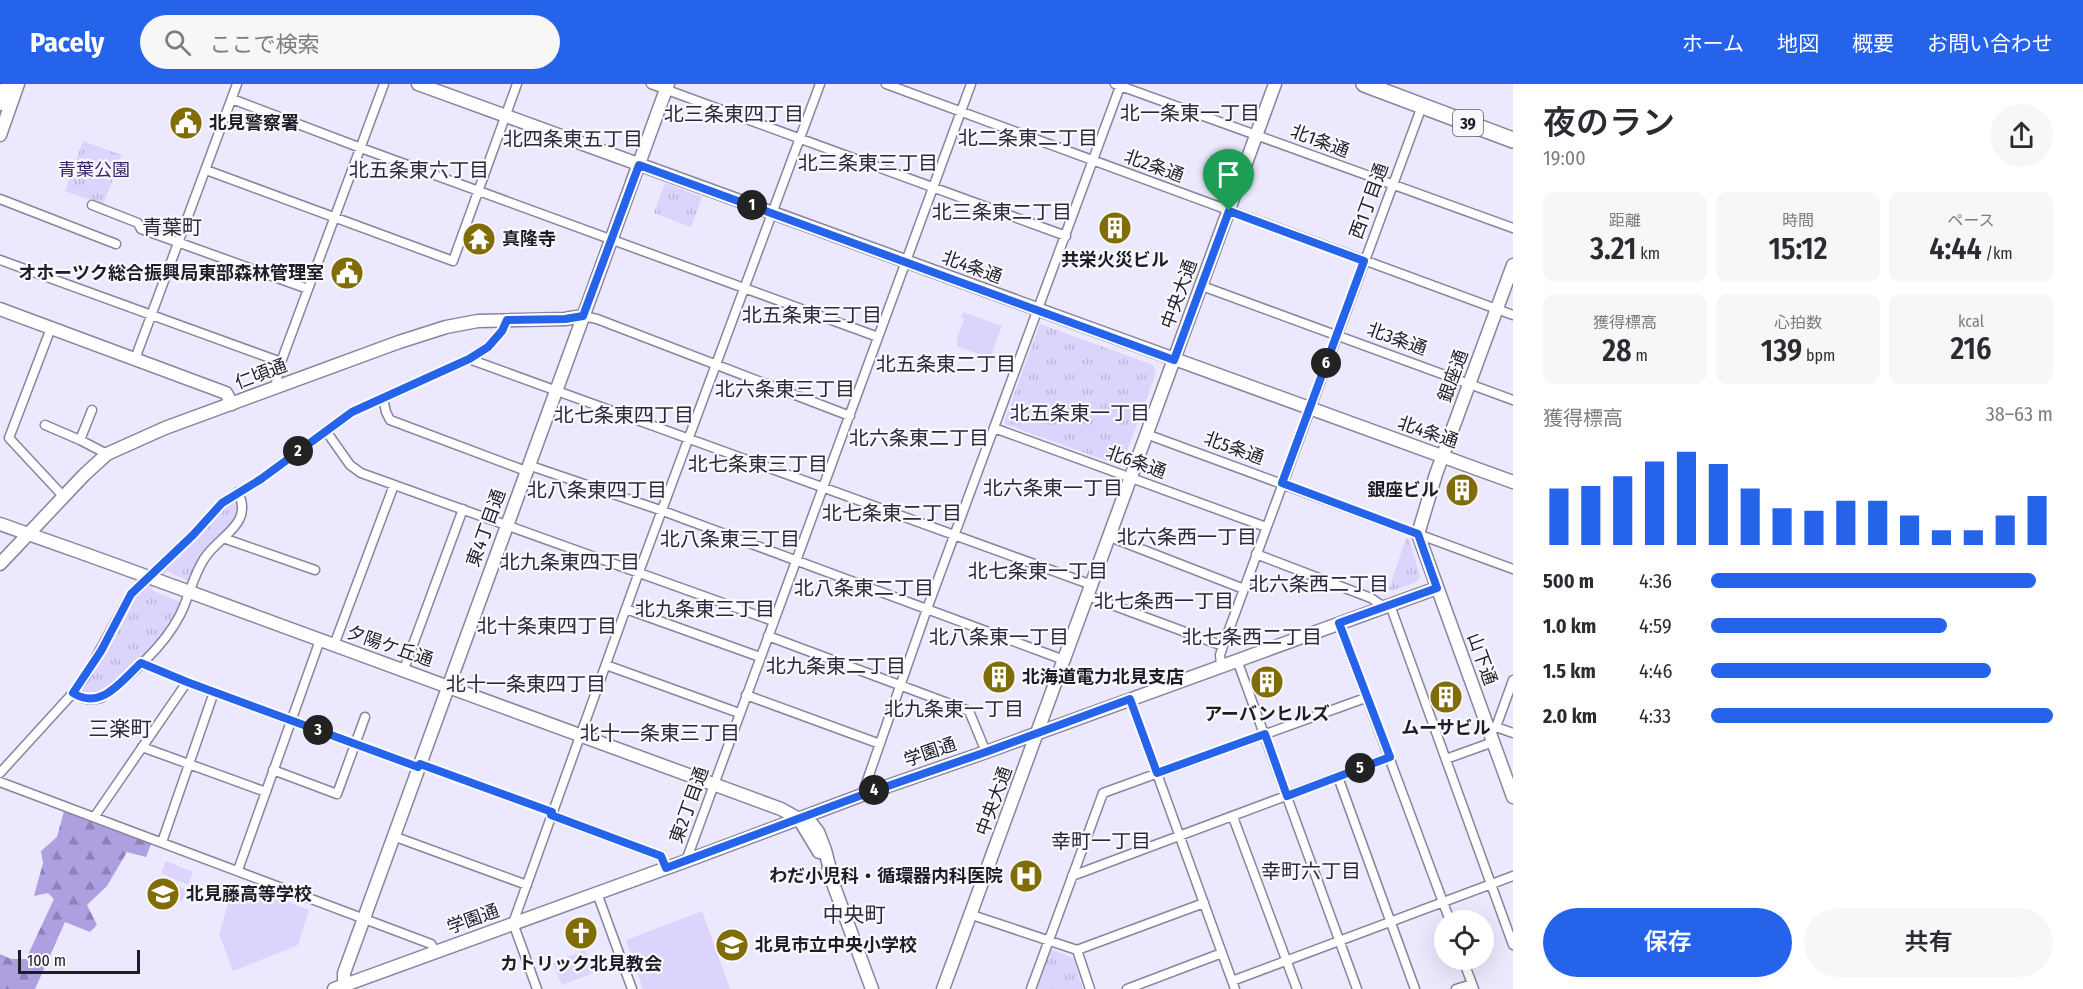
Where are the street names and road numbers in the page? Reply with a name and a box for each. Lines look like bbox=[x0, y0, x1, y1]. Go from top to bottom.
road number: 39 bbox=[1453, 110, 1483, 136]
street label: 北1条通 bbox=[1288, 120, 1352, 162]
street label: 北2条通 bbox=[1121, 145, 1187, 187]
street label: 西1丁目通 bbox=[1345, 160, 1393, 242]
street label: 北4条通 bbox=[939, 246, 1005, 288]
street label: 中央大通 bbox=[1156, 256, 1202, 332]
street label: 北3条通 bbox=[1364, 318, 1430, 360]
street label: 銀座通 bbox=[1433, 347, 1473, 405]
street label: 仁頃通 bbox=[232, 354, 290, 394]
street label: 北4条通 bbox=[1395, 411, 1461, 453]
street label: 北5条通 bbox=[1201, 427, 1267, 469]
street label: 北6条通 bbox=[1103, 441, 1169, 483]
street label: 東4丁目通 bbox=[462, 486, 510, 570]
street label: 夕陽ケ丘通 bbox=[344, 621, 436, 671]
street label: 山下通 bbox=[1462, 630, 1502, 688]
street label: 学園通 bbox=[901, 733, 959, 771]
street label: 中央大通 bbox=[971, 763, 1017, 839]
street label: 東2丁目通 bbox=[665, 764, 713, 846]
street label: 学園通 bbox=[444, 899, 502, 939]

